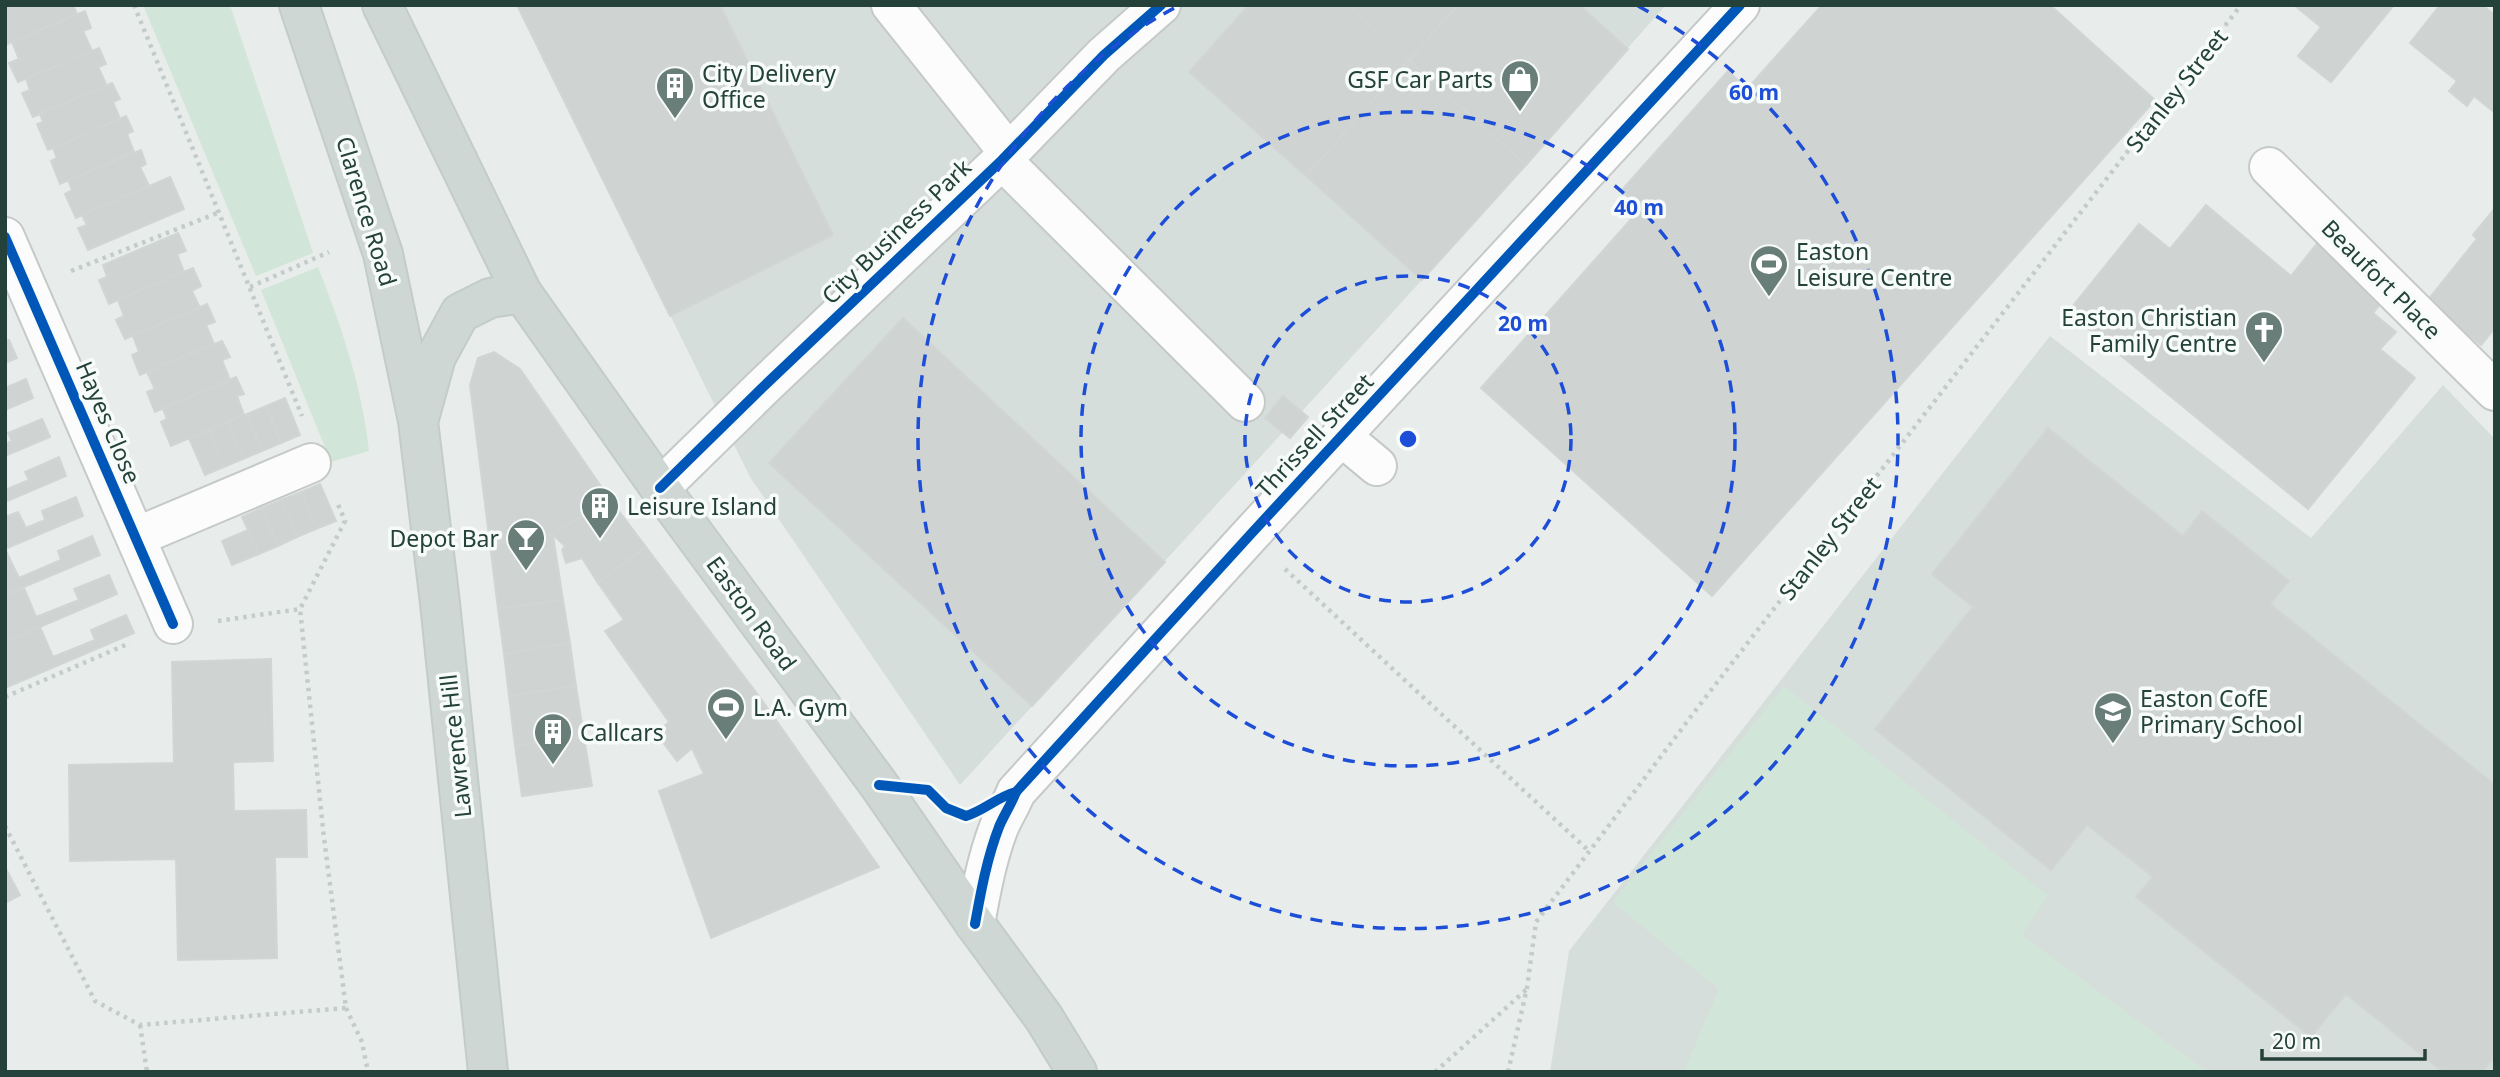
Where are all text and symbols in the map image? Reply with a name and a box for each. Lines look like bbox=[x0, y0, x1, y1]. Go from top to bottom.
street label: Stanley Street bbox=[2118, 22, 2234, 158]
place label: City Delivery Office bbox=[702, 57, 836, 115]
shop icon: GSF Car Parts bbox=[1499, 58, 1541, 113]
place label: GSF Car Parts bbox=[1347, 63, 1493, 95]
building icon: City Delivery Office bbox=[654, 65, 696, 120]
text: 60 m bbox=[1729, 78, 1779, 106]
street label: Clarence Road bbox=[329, 132, 405, 290]
street label: City Business Park bbox=[814, 151, 978, 311]
text: 40 m bbox=[1614, 193, 1664, 221]
street label: Beaufort Place bbox=[2315, 212, 2449, 346]
place label: Easton Leisure Centre bbox=[1796, 235, 1952, 293]
sports icon: Easton Leisure Centre bbox=[1748, 243, 1790, 298]
place label: Easton Christian Family Centre bbox=[2061, 301, 2237, 359]
text: 20 m bbox=[1498, 309, 1548, 337]
church icon: Easton Christian Family Centre bbox=[2243, 309, 2285, 364]
street label: Hayes Close bbox=[69, 356, 149, 488]
street label: Thrissell Street bbox=[1248, 366, 1380, 504]
centre of rings bbox=[1396, 427, 1420, 451]
street label: Stanley Street bbox=[1771, 470, 1887, 606]
building icon: Leisure Island bbox=[579, 485, 621, 540]
place label: Leisure Island bbox=[627, 490, 777, 522]
bar icon: Depot Bar bbox=[505, 517, 547, 572]
place label: Depot Bar bbox=[390, 522, 499, 554]
street label: Easton Road bbox=[700, 549, 804, 677]
street label: Lawrence Hill bbox=[432, 673, 478, 819]
place label: Easton CofE Primary School bbox=[2140, 682, 2303, 740]
sports icon: L.A. Gym bbox=[705, 686, 747, 741]
school or university icon: Easton CofE Primary School bbox=[2092, 690, 2134, 745]
place label: L.A. Gym bbox=[753, 691, 848, 723]
building icon: Callcars bbox=[532, 711, 574, 766]
place label: Callcars bbox=[580, 716, 664, 748]
scale bar bbox=[2262, 1018, 2425, 1062]
text: 20 m bbox=[2272, 1027, 2321, 1055]

